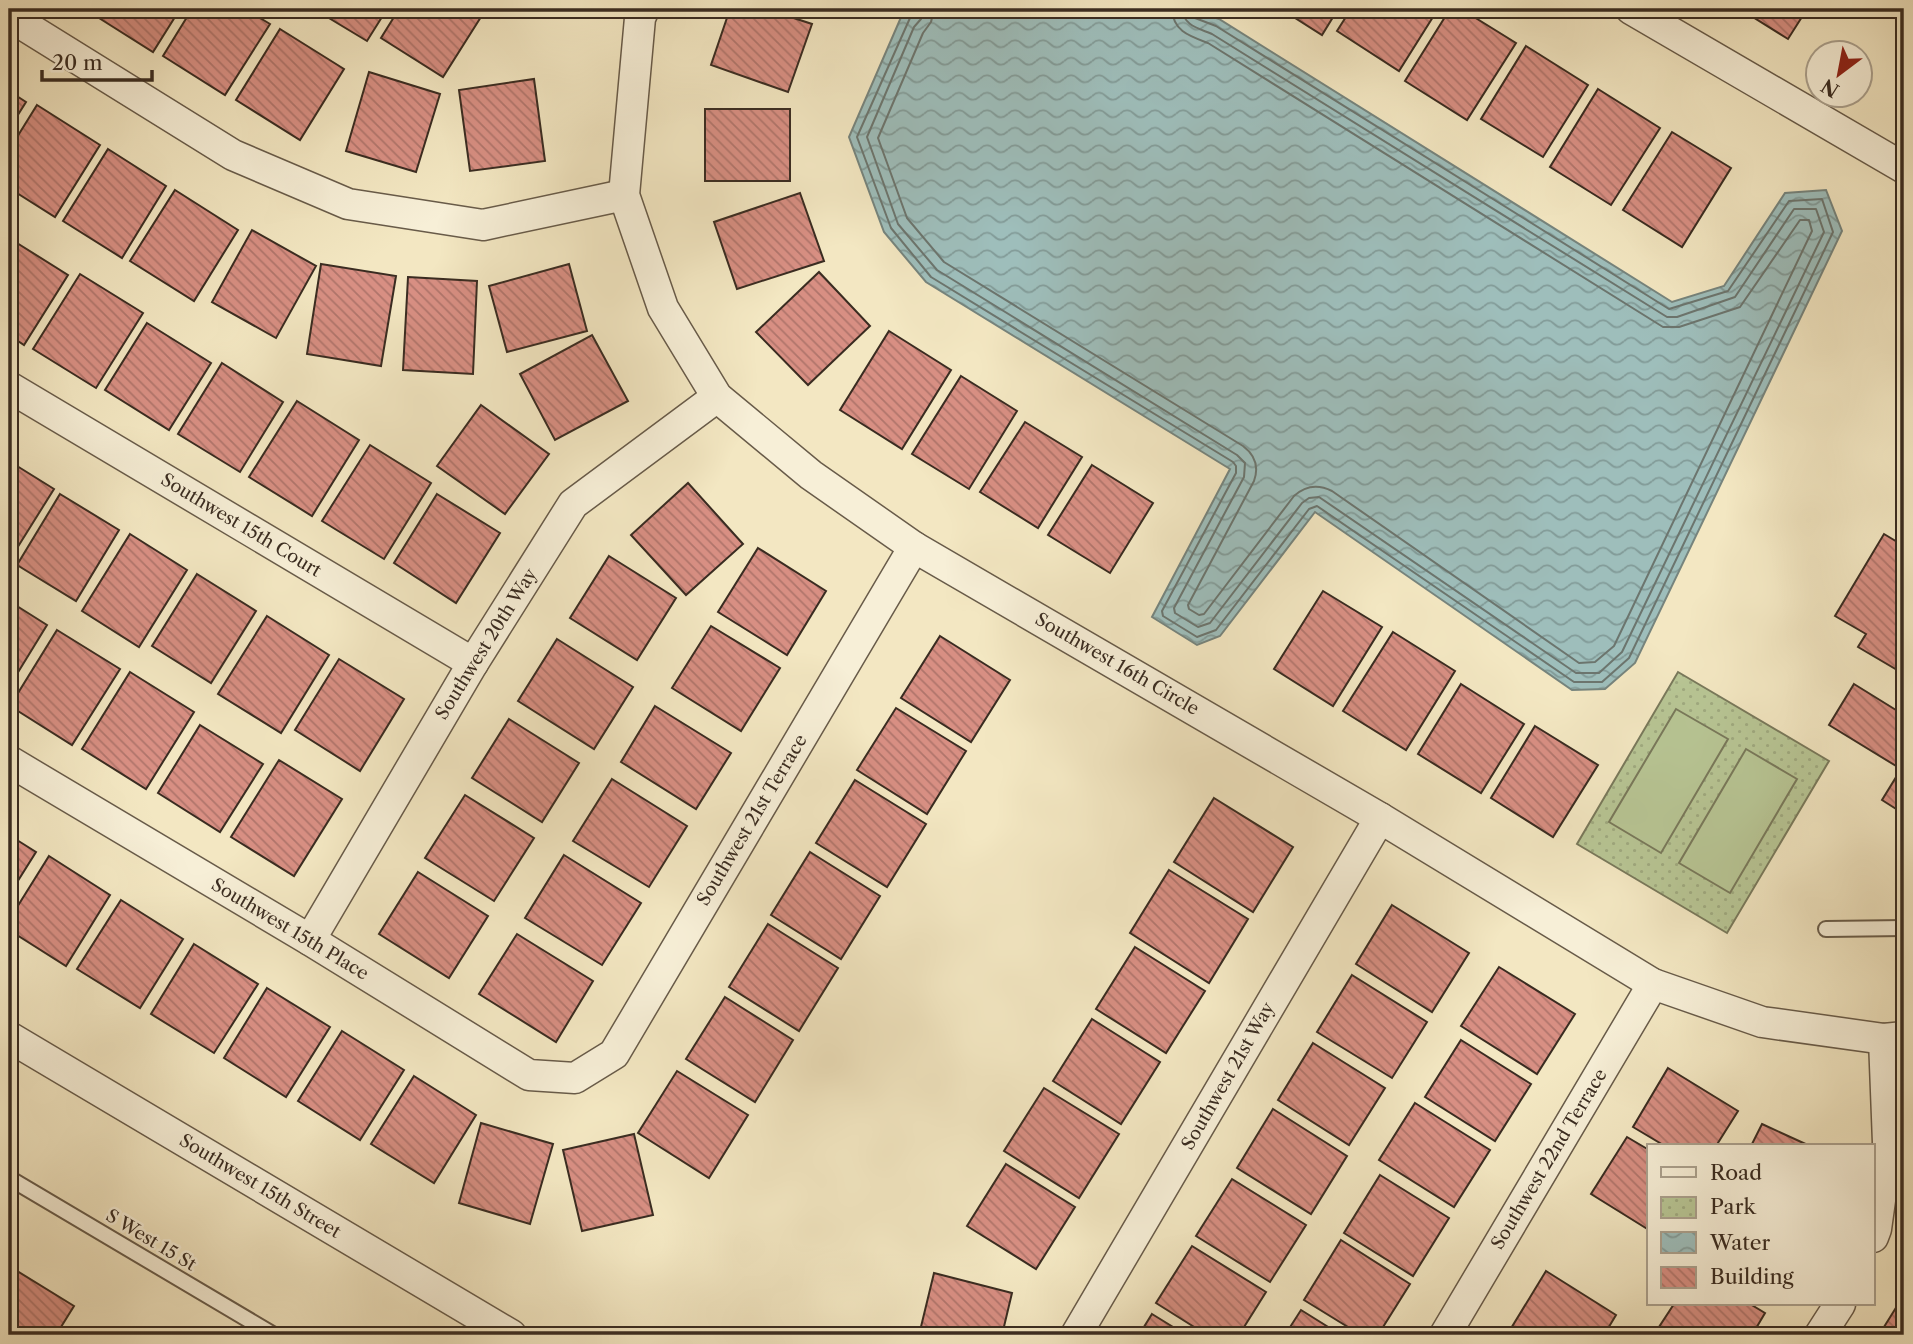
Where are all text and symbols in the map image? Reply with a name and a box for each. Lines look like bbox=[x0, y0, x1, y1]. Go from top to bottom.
scale bar bbox=[42, 38, 152, 82]
north arrow bbox=[1804, 38, 1874, 108]
text: 20 m bbox=[52, 50, 103, 75]
text: N bbox=[1817, 74, 1843, 102]
street label: Southwest 15th Court bbox=[157, 468, 326, 582]
street label: Southwest 20th Way bbox=[431, 564, 542, 724]
street label: Southwest 16th Circle bbox=[1031, 608, 1203, 720]
street label: Southwest 21st Terrace bbox=[692, 730, 812, 910]
street label: Southwest 15th Place bbox=[207, 873, 373, 985]
street label: Southwest 21st Way bbox=[1177, 997, 1280, 1154]
street label: Southwest 22nd Terrace bbox=[1486, 1065, 1612, 1253]
street label: Southwest 15th Street bbox=[175, 1129, 345, 1243]
legend bbox=[1647, 1144, 1874, 1306]
text: Road bbox=[1710, 1160, 1762, 1185]
text: Park bbox=[1710, 1194, 1756, 1219]
street label: S West 15 St bbox=[102, 1204, 201, 1276]
text: Water bbox=[1709, 1230, 1770, 1255]
text: Building bbox=[1710, 1264, 1795, 1289]

